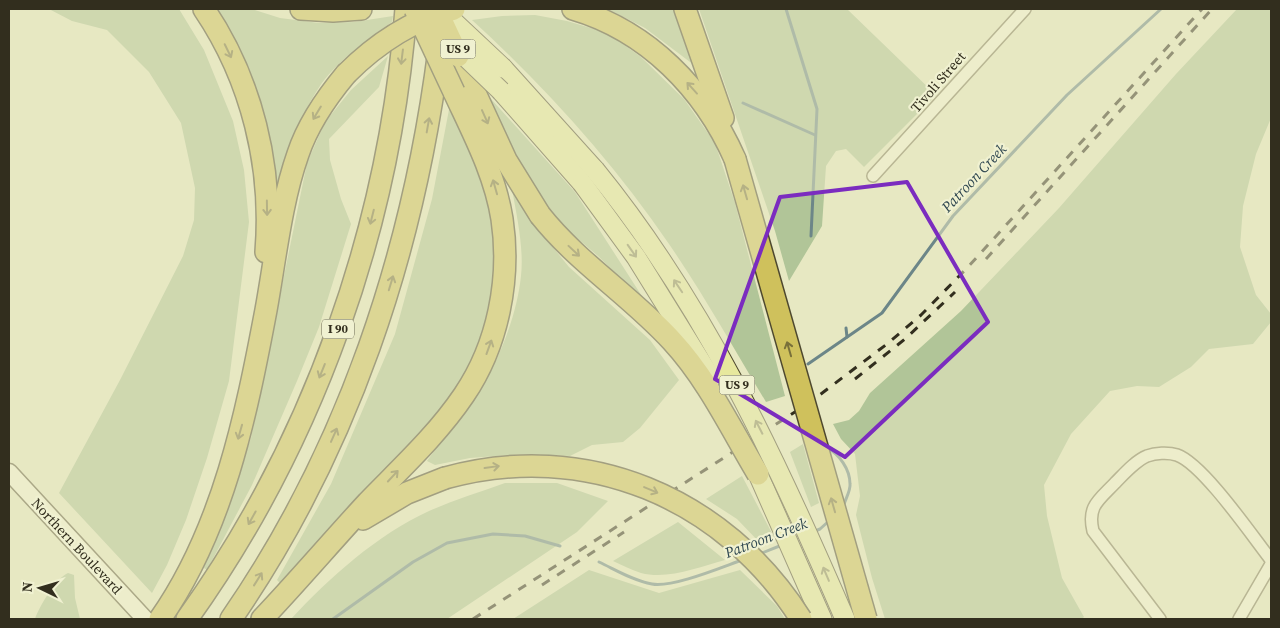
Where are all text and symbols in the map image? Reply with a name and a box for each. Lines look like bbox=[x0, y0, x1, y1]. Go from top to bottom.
road number: US 9 bbox=[440, 40, 476, 59]
one-way arrow bbox=[224, 43, 234, 58]
street label: Tivoli Street bbox=[906, 47, 970, 117]
one-way arrow bbox=[397, 49, 407, 65]
one-way arrow bbox=[686, 82, 698, 94]
one-way arrow bbox=[312, 106, 322, 120]
one-way arrow bbox=[481, 109, 491, 124]
one-way arrow bbox=[424, 117, 434, 133]
water label: Patroon Creek bbox=[936, 138, 1012, 217]
one-way arrow bbox=[489, 180, 499, 196]
one-way arrow bbox=[740, 185, 749, 201]
one-way arrow bbox=[262, 199, 272, 215]
one-way arrow bbox=[367, 208, 376, 224]
one-way arrow bbox=[627, 243, 637, 257]
one-way arrow bbox=[567, 245, 580, 257]
one-way arrow bbox=[386, 275, 396, 291]
one-way arrow bbox=[673, 279, 683, 293]
road number: I 90 bbox=[322, 320, 354, 338]
one-way arrow bbox=[485, 340, 494, 355]
one-way arrow bbox=[784, 341, 793, 357]
one-way arrow bbox=[317, 363, 326, 378]
road number: US 9 bbox=[720, 376, 754, 394]
one-way arrow bbox=[754, 419, 764, 434]
one-way arrow bbox=[235, 424, 245, 440]
one-way arrow bbox=[329, 428, 339, 443]
one-way arrow bbox=[484, 462, 500, 472]
one-way arrow bbox=[387, 470, 399, 483]
one-way arrow bbox=[643, 485, 658, 495]
street label: Northern Boulevard bbox=[28, 495, 126, 597]
one-way arrow bbox=[828, 498, 837, 514]
one-way arrow bbox=[247, 510, 256, 525]
water label: Patroon Creek bbox=[721, 512, 811, 563]
north arrow bbox=[15, 563, 65, 613]
one-way arrow bbox=[821, 567, 830, 582]
one-way arrow bbox=[253, 572, 263, 586]

